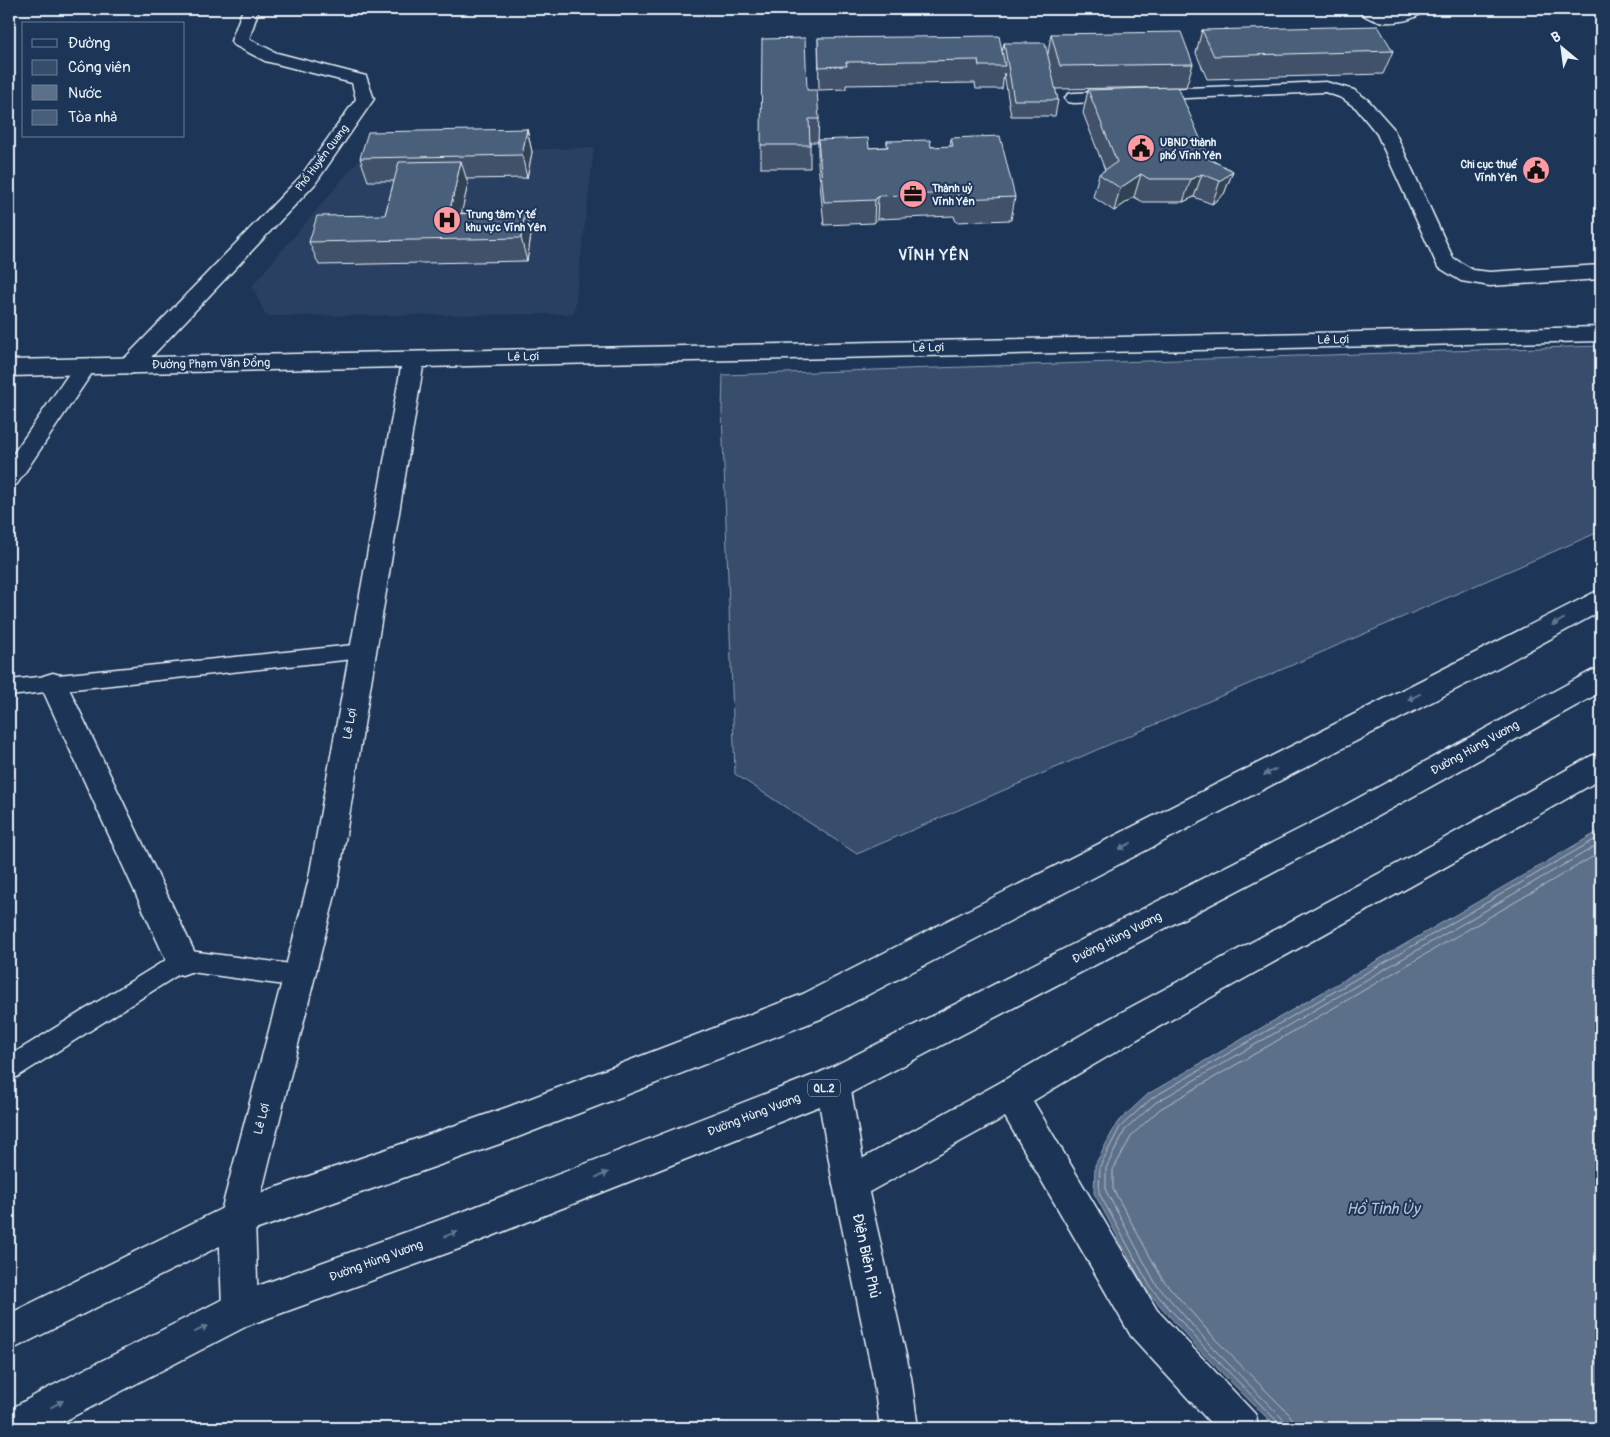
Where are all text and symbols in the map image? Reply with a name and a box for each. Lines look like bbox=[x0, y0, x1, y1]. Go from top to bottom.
legend bbox=[22, 22, 185, 138]
north arrow bbox=[1538, 22, 1588, 72]
text: B bbox=[1548, 28, 1564, 46]
text: Đường bbox=[68, 34, 110, 53]
text: Công viên bbox=[68, 58, 131, 77]
text: Nước bbox=[68, 84, 102, 103]
text: Tòa nhà bbox=[68, 108, 117, 127]
street label: Phố Huyền Quang bbox=[293, 122, 352, 194]
public building icon: UBND thành phố Vĩnh Yên bbox=[1126, 133, 1156, 163]
place label: UBND thành phố Vĩnh Yên bbox=[1160, 136, 1222, 162]
public building icon: Chi cục thuế Vĩnh Yên bbox=[1521, 155, 1551, 185]
place label: Chi cục thuế Vĩnh Yên bbox=[1461, 158, 1518, 184]
office icon: Thành uỷ Vĩnh Yên bbox=[898, 179, 928, 209]
place label: Thành uỷ Vĩnh Yên bbox=[931, 182, 975, 208]
hospital icon: Trung tâm Y tế khu vực Vĩnh Yên bbox=[432, 205, 462, 235]
place label: Trung tâm Y tế khu vực Vĩnh Yên bbox=[465, 208, 546, 234]
district label: VĨNH YÊN bbox=[898, 245, 970, 265]
street label: Lê Lợi bbox=[1317, 332, 1349, 348]
street label: Lê Lợi bbox=[912, 340, 944, 356]
street label: Lê Lợi bbox=[507, 349, 539, 365]
street label: Đường Phạm Văn Đồng bbox=[152, 354, 270, 373]
one-way arrow bbox=[1551, 618, 1566, 626]
one-way arrow bbox=[1407, 693, 1422, 701]
street label: Lê Lợi bbox=[340, 707, 360, 741]
street label: Đường Hùng Vương bbox=[1428, 718, 1522, 778]
one-way arrow bbox=[1263, 768, 1277, 776]
one-way arrow bbox=[1118, 842, 1133, 850]
street label: Đường Hùng Vương bbox=[1070, 909, 1164, 967]
road number: QL.2 bbox=[808, 1080, 840, 1096]
street label: Đường Hùng Vương bbox=[705, 1090, 803, 1140]
street label: Lê Lợi bbox=[251, 1102, 273, 1136]
one-way arrow bbox=[595, 1171, 610, 1179]
water label: Hồ Tỉnh Ủy bbox=[1347, 1199, 1422, 1219]
street label: Điện Biên Phủ bbox=[848, 1212, 884, 1300]
one-way arrow bbox=[444, 1230, 459, 1238]
street label: Đường Hùng Vương bbox=[327, 1237, 425, 1285]
one-way arrow bbox=[194, 1325, 208, 1333]
one-way arrow bbox=[49, 1400, 64, 1408]

